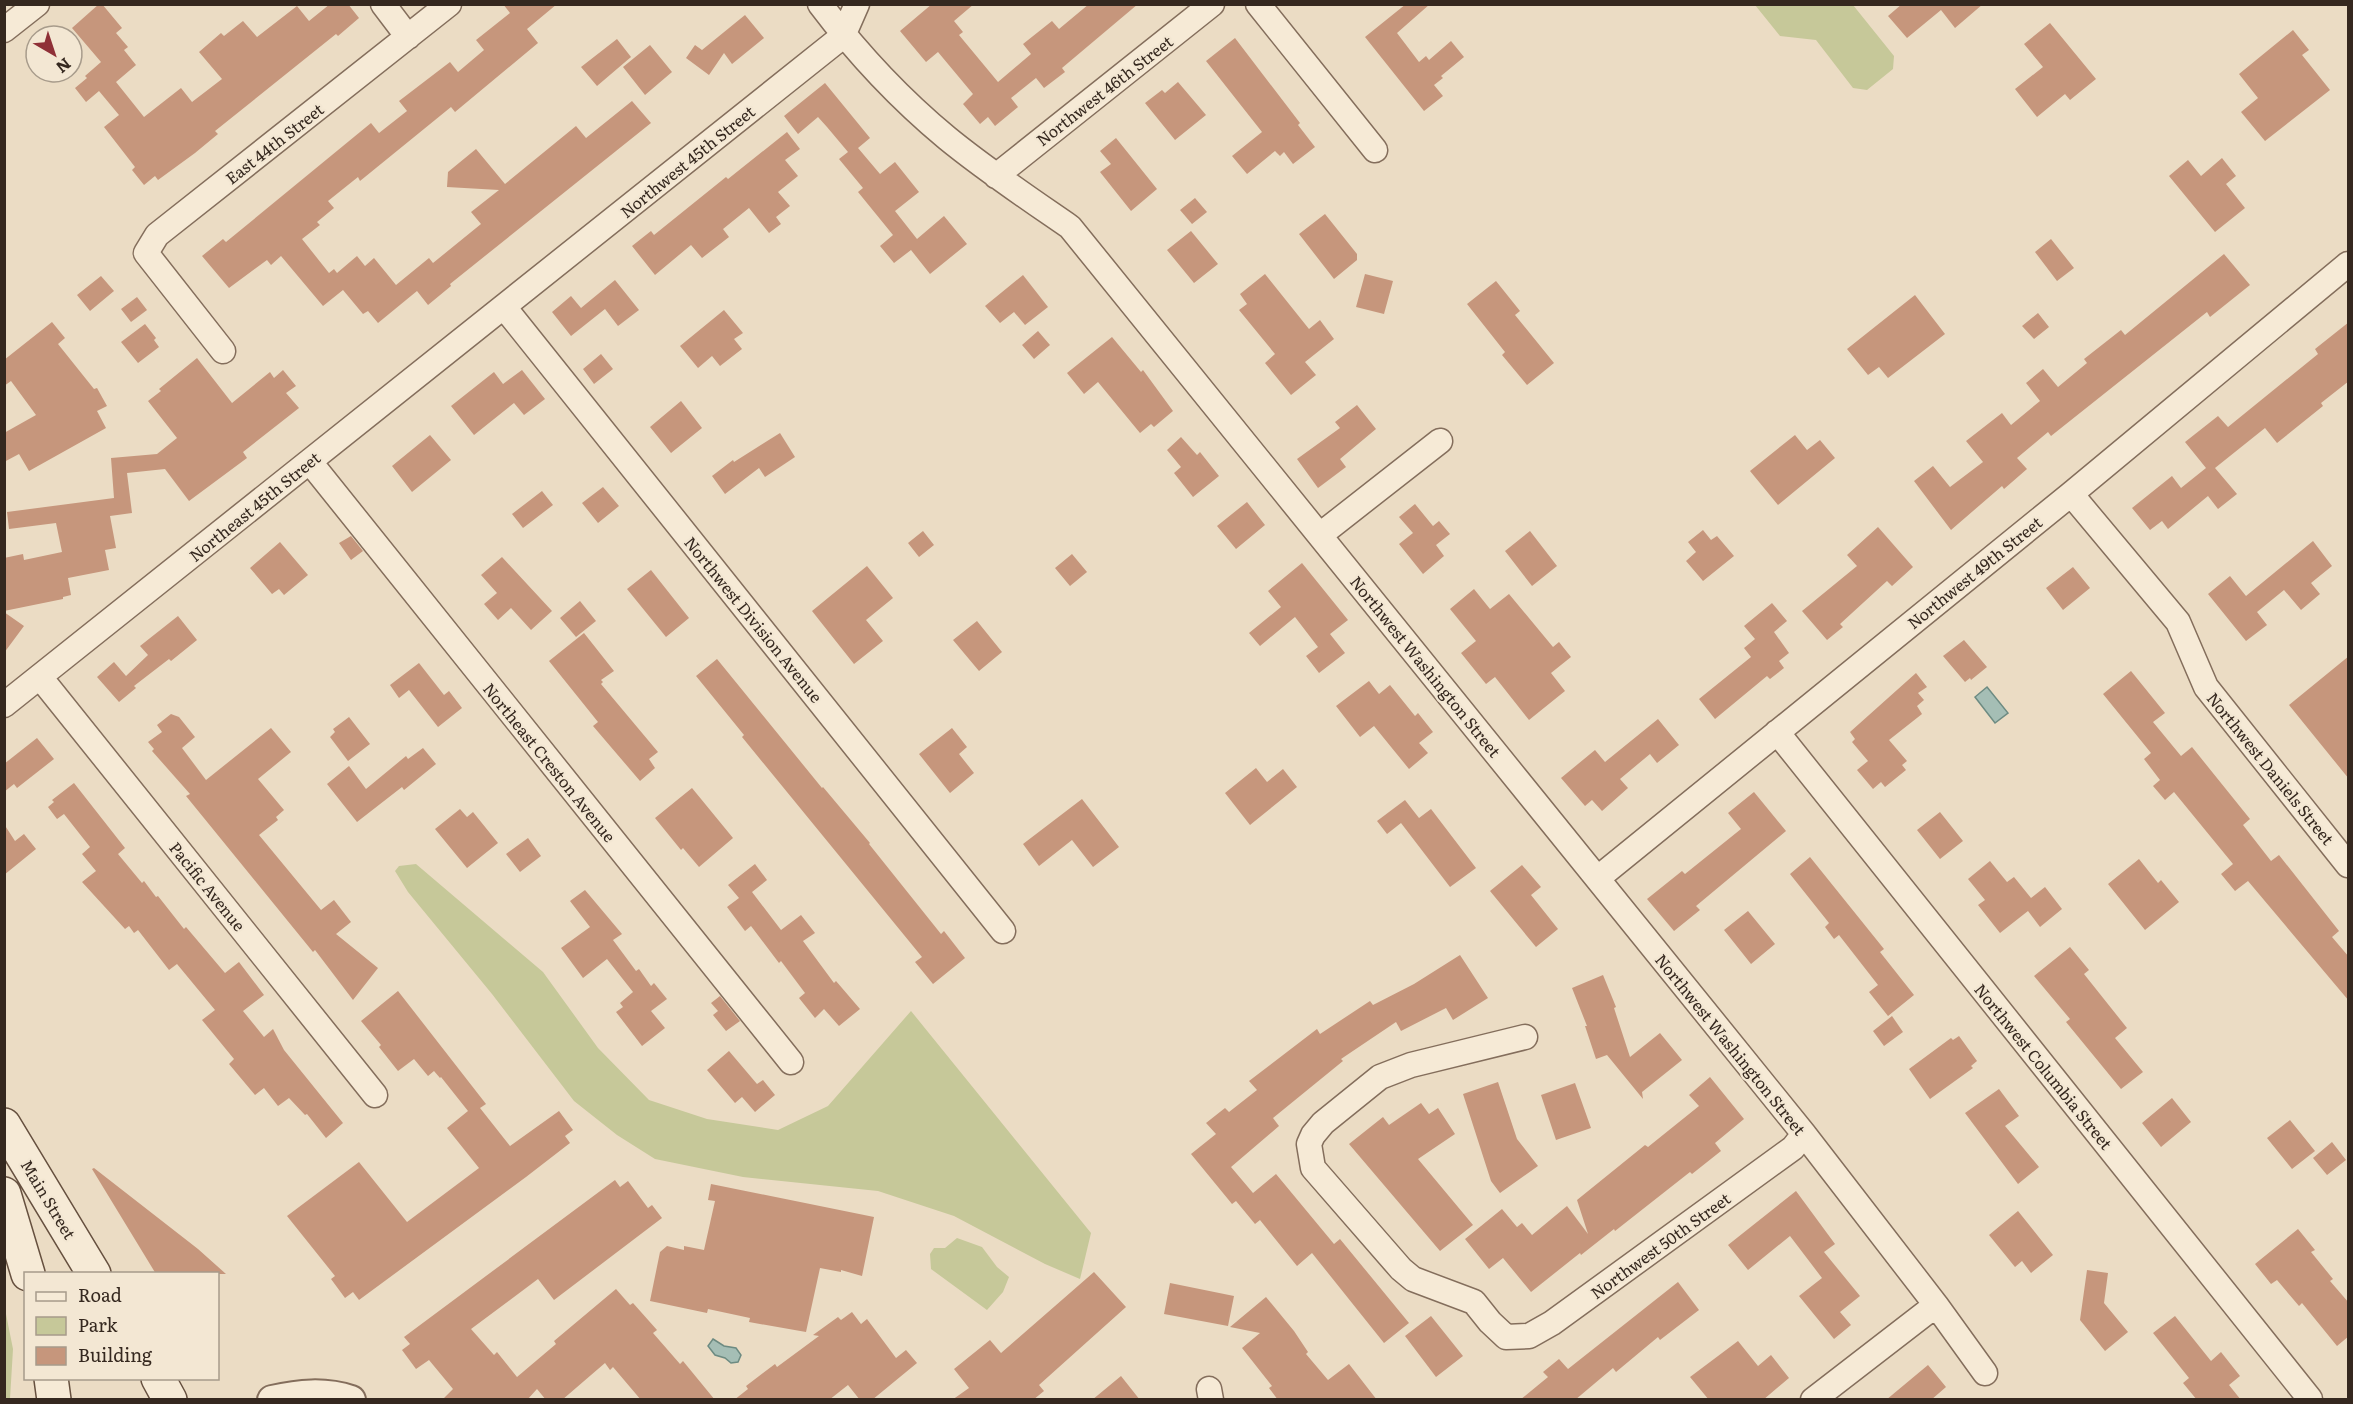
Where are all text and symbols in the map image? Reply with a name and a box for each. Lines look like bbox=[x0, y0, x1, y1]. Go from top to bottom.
north arrow bbox=[24, 24, 84, 84]
street label: Northwest 46th Street bbox=[1031, 29, 1178, 151]
text: N bbox=[51, 53, 77, 80]
street label: East 44th Street bbox=[220, 97, 329, 189]
street label: Northwest 45th Street bbox=[615, 99, 760, 223]
street label: Northeast 45th Street bbox=[183, 445, 325, 567]
street label: Northwest 49th Street bbox=[1901, 510, 2047, 634]
street label: Northwest Division Avenue bbox=[679, 531, 829, 707]
street label: Northwest Washington Street bbox=[1345, 570, 1507, 762]
street label: Northeast Creston Avenue bbox=[478, 677, 622, 847]
street label: Northwest Daniels Street bbox=[2202, 686, 2341, 850]
street label: Pacific Avenue bbox=[164, 836, 252, 936]
street label: Northwest Washington Street bbox=[1650, 948, 1812, 1140]
street label: Northwest Columbia Street bbox=[1969, 978, 2119, 1155]
street label: Main Street bbox=[16, 1155, 83, 1244]
street label: Northwest 50th Street bbox=[1585, 1186, 1735, 1304]
legend bbox=[24, 1272, 219, 1380]
text: Road bbox=[78, 1281, 122, 1308]
text: Park bbox=[78, 1311, 119, 1338]
text: Building bbox=[78, 1341, 153, 1368]

